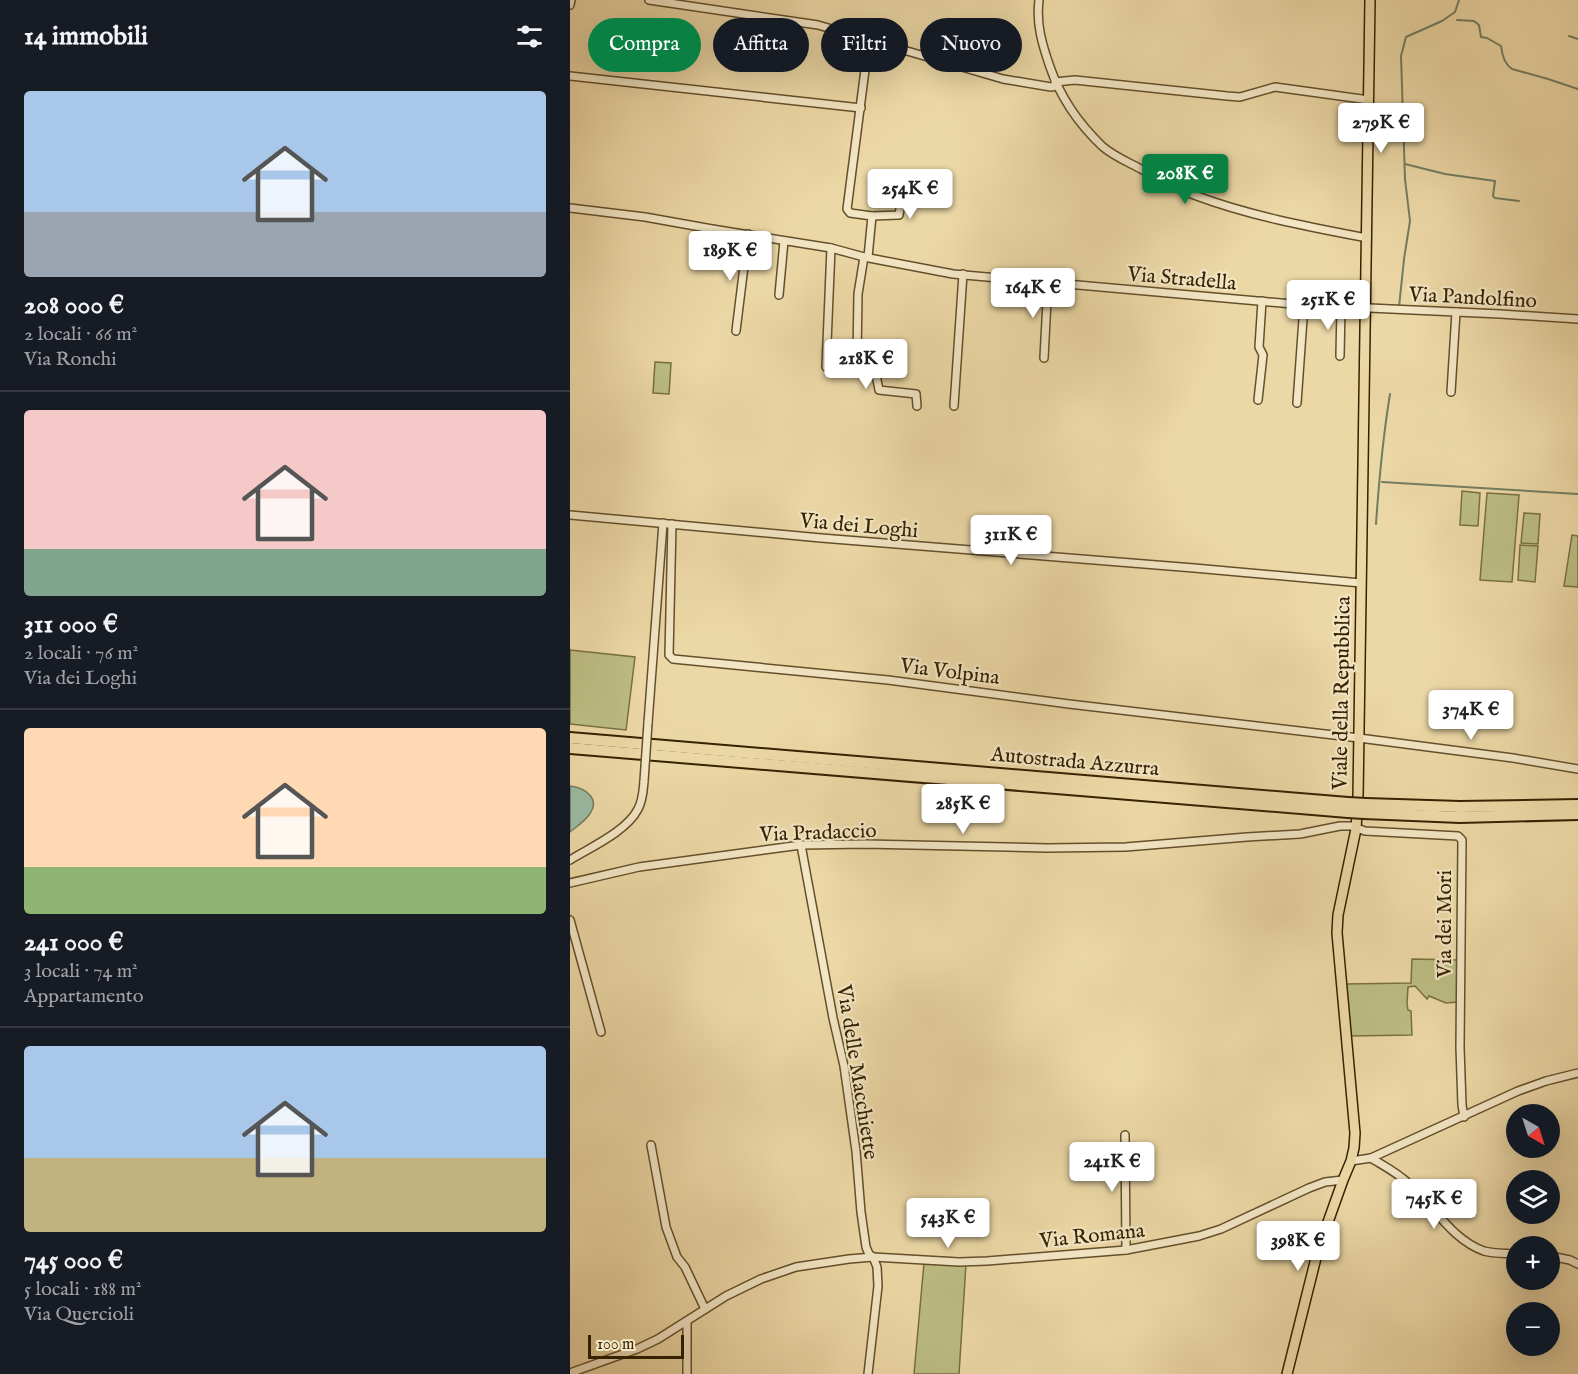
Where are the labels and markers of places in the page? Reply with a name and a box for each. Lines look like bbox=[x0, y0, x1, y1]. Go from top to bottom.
pin: 279K € bbox=[1332, 103, 1430, 154]
pin: 208K € bbox=[1136, 154, 1234, 205]
pin: 254K € bbox=[861, 169, 959, 220]
pin: 189K € bbox=[681, 231, 779, 282]
pin: 164K € bbox=[984, 268, 1082, 319]
pin: 251K € bbox=[1279, 280, 1377, 331]
pin: 218K € bbox=[817, 339, 915, 390]
pin: 311K € bbox=[962, 515, 1060, 566]
pin: 374K € bbox=[1422, 690, 1520, 741]
pin: 285K € bbox=[914, 784, 1012, 835]
pin: 241K € bbox=[1063, 1142, 1161, 1193]
pin: 745K € bbox=[1385, 1179, 1483, 1230]
pin: 543K € bbox=[899, 1198, 997, 1249]
pin: 398K € bbox=[1249, 1221, 1347, 1272]

